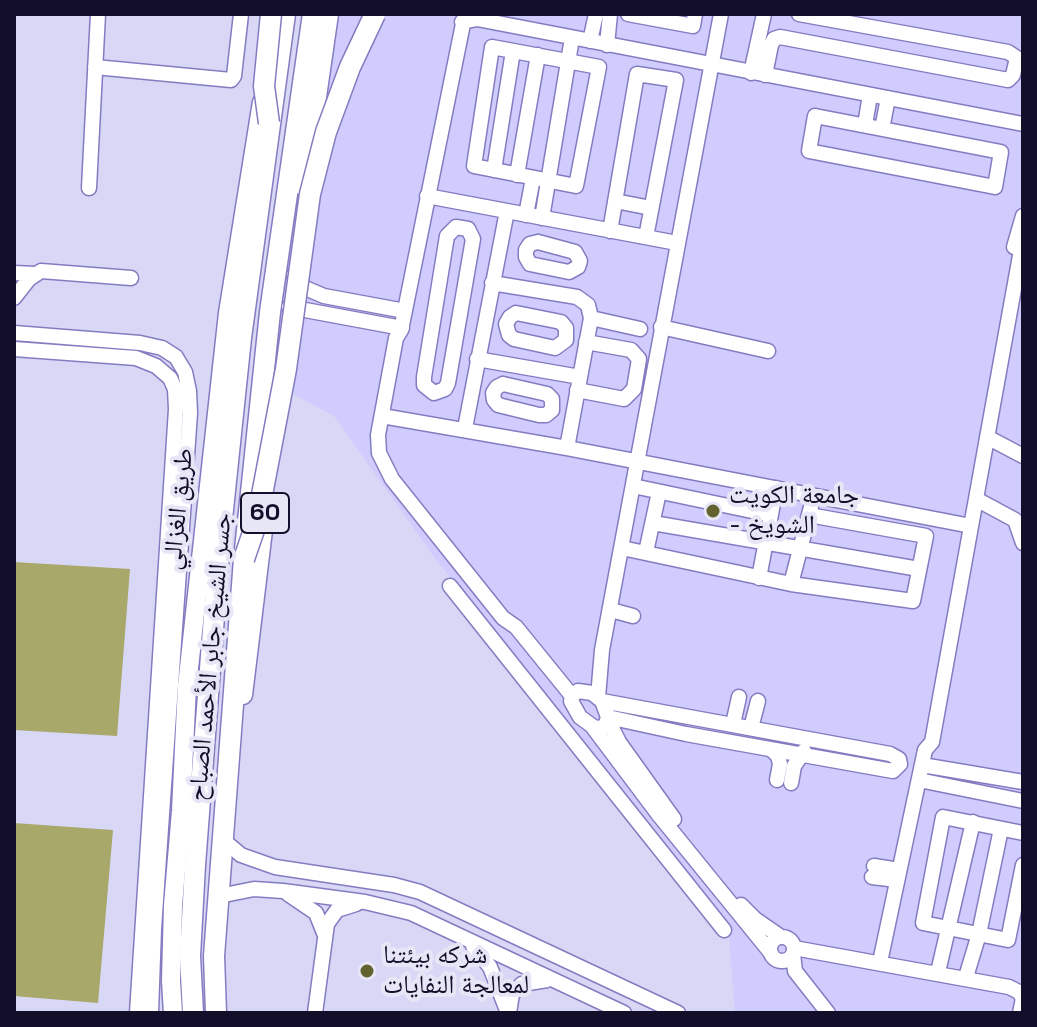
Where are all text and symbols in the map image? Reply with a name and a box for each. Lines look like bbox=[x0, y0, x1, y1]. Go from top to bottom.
street label: طريق الغزالي bbox=[157, 446, 201, 572]
place label: جامعة الكويت - الشويخ bbox=[729, 480, 859, 542]
road number: 60 bbox=[241, 493, 289, 533]
marker: جامعة الكويت - الشويخ bbox=[704, 502, 722, 520]
street label: جسر الشيخ جابر الأحمد الصباح bbox=[183, 512, 239, 802]
place label: شركه بيئتنا لمعالجة النفايات bbox=[383, 940, 529, 1002]
marker: شركه بيئتنا لمعالجة النفايات bbox=[358, 962, 376, 980]

